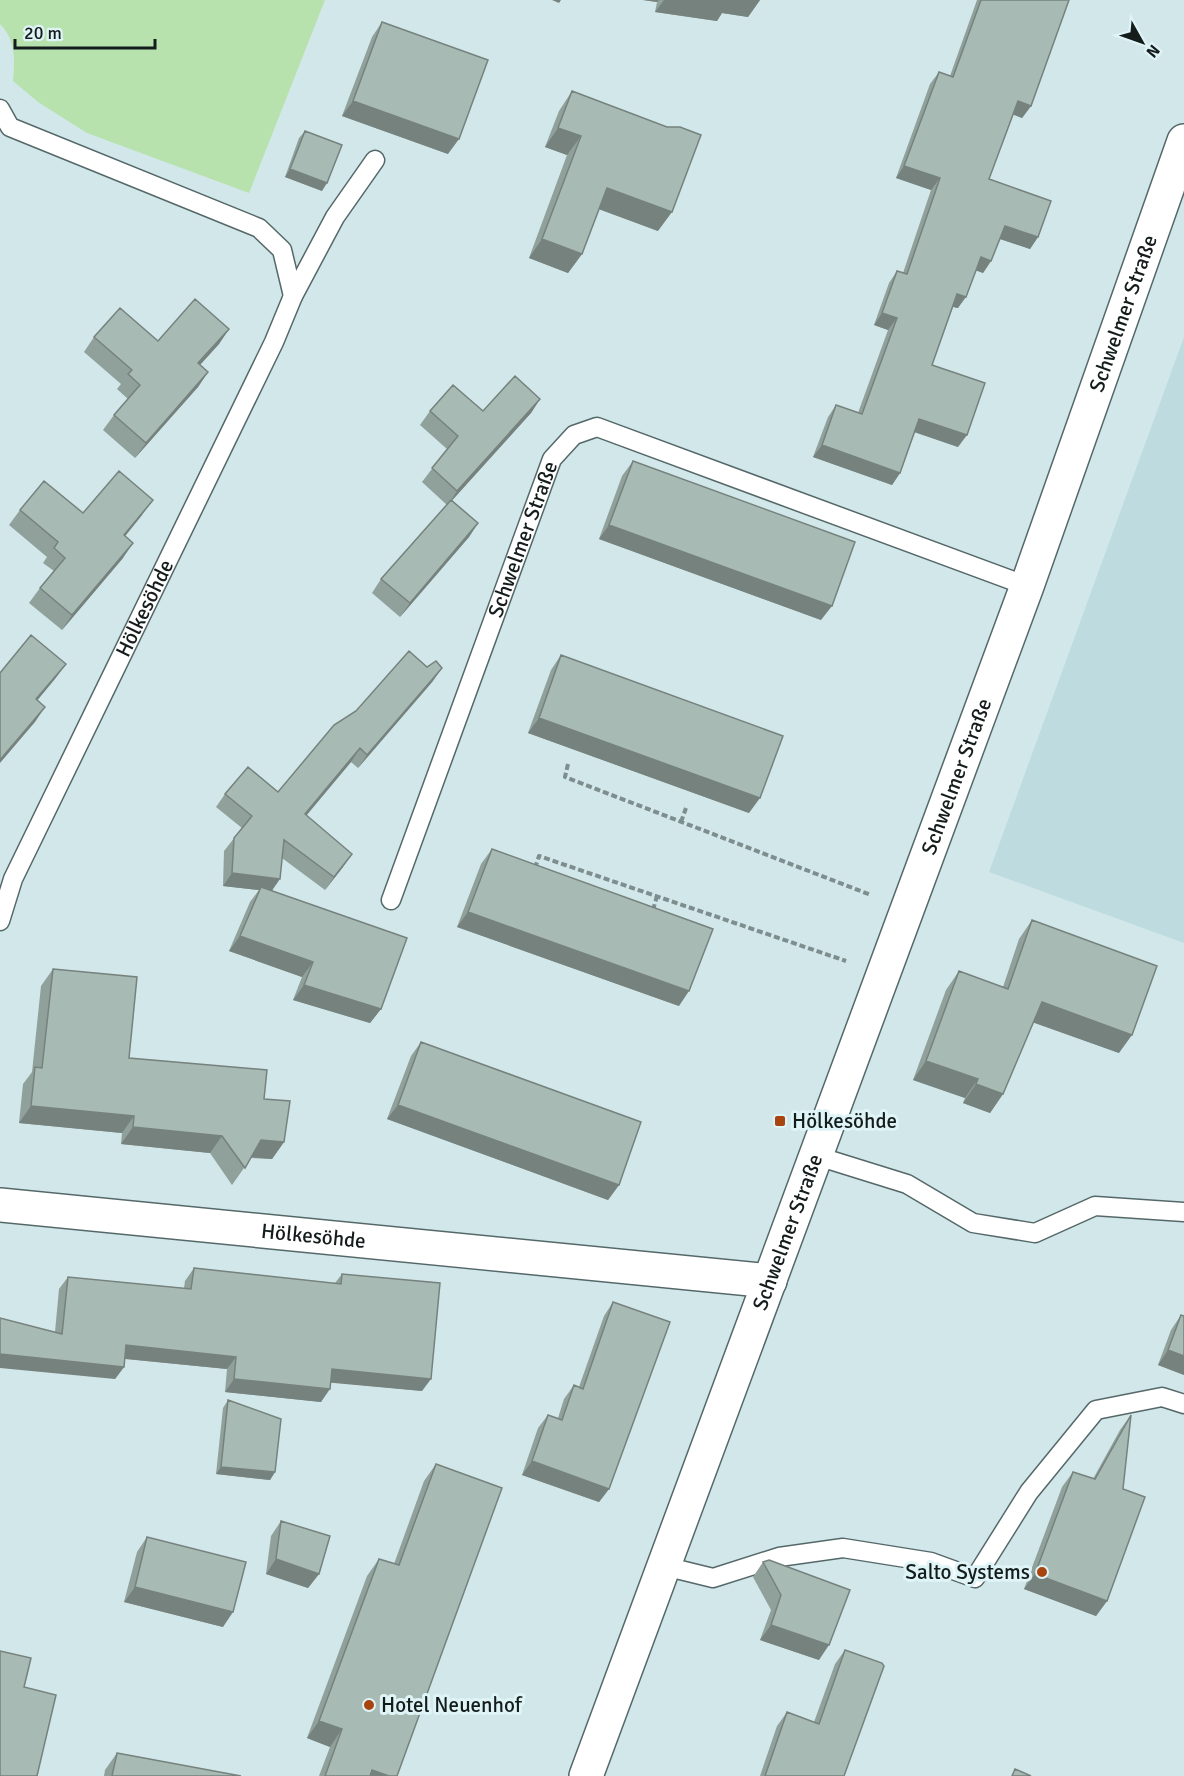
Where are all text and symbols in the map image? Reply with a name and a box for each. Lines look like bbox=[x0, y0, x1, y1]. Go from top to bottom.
scale bar bbox=[15, 12, 154, 50]
north arrow bbox=[1112, 12, 1172, 72]
text: 20 m bbox=[24, 22, 62, 44]
text: N bbox=[1141, 40, 1164, 62]
street label: Schwelmer Straße bbox=[1083, 231, 1163, 396]
street label: Schwelmer Straße bbox=[482, 457, 563, 621]
street label: Hölkesöhde bbox=[110, 555, 179, 661]
street label: Schwelmer Straße bbox=[916, 695, 997, 858]
place label: Hölkesöhde bbox=[792, 1108, 897, 1134]
marker: Hölkesöhde bbox=[773, 1114, 787, 1128]
street label: Schwelmer Straße bbox=[747, 1150, 828, 1314]
street label: Hölkesöhde bbox=[260, 1218, 367, 1254]
place label: Salto Systems bbox=[905, 1559, 1030, 1585]
marker: Salto Systems bbox=[1035, 1565, 1049, 1579]
place label: Hotel Neuenhof bbox=[381, 1692, 523, 1718]
marker: Hotel Neuenhof bbox=[362, 1698, 376, 1712]

